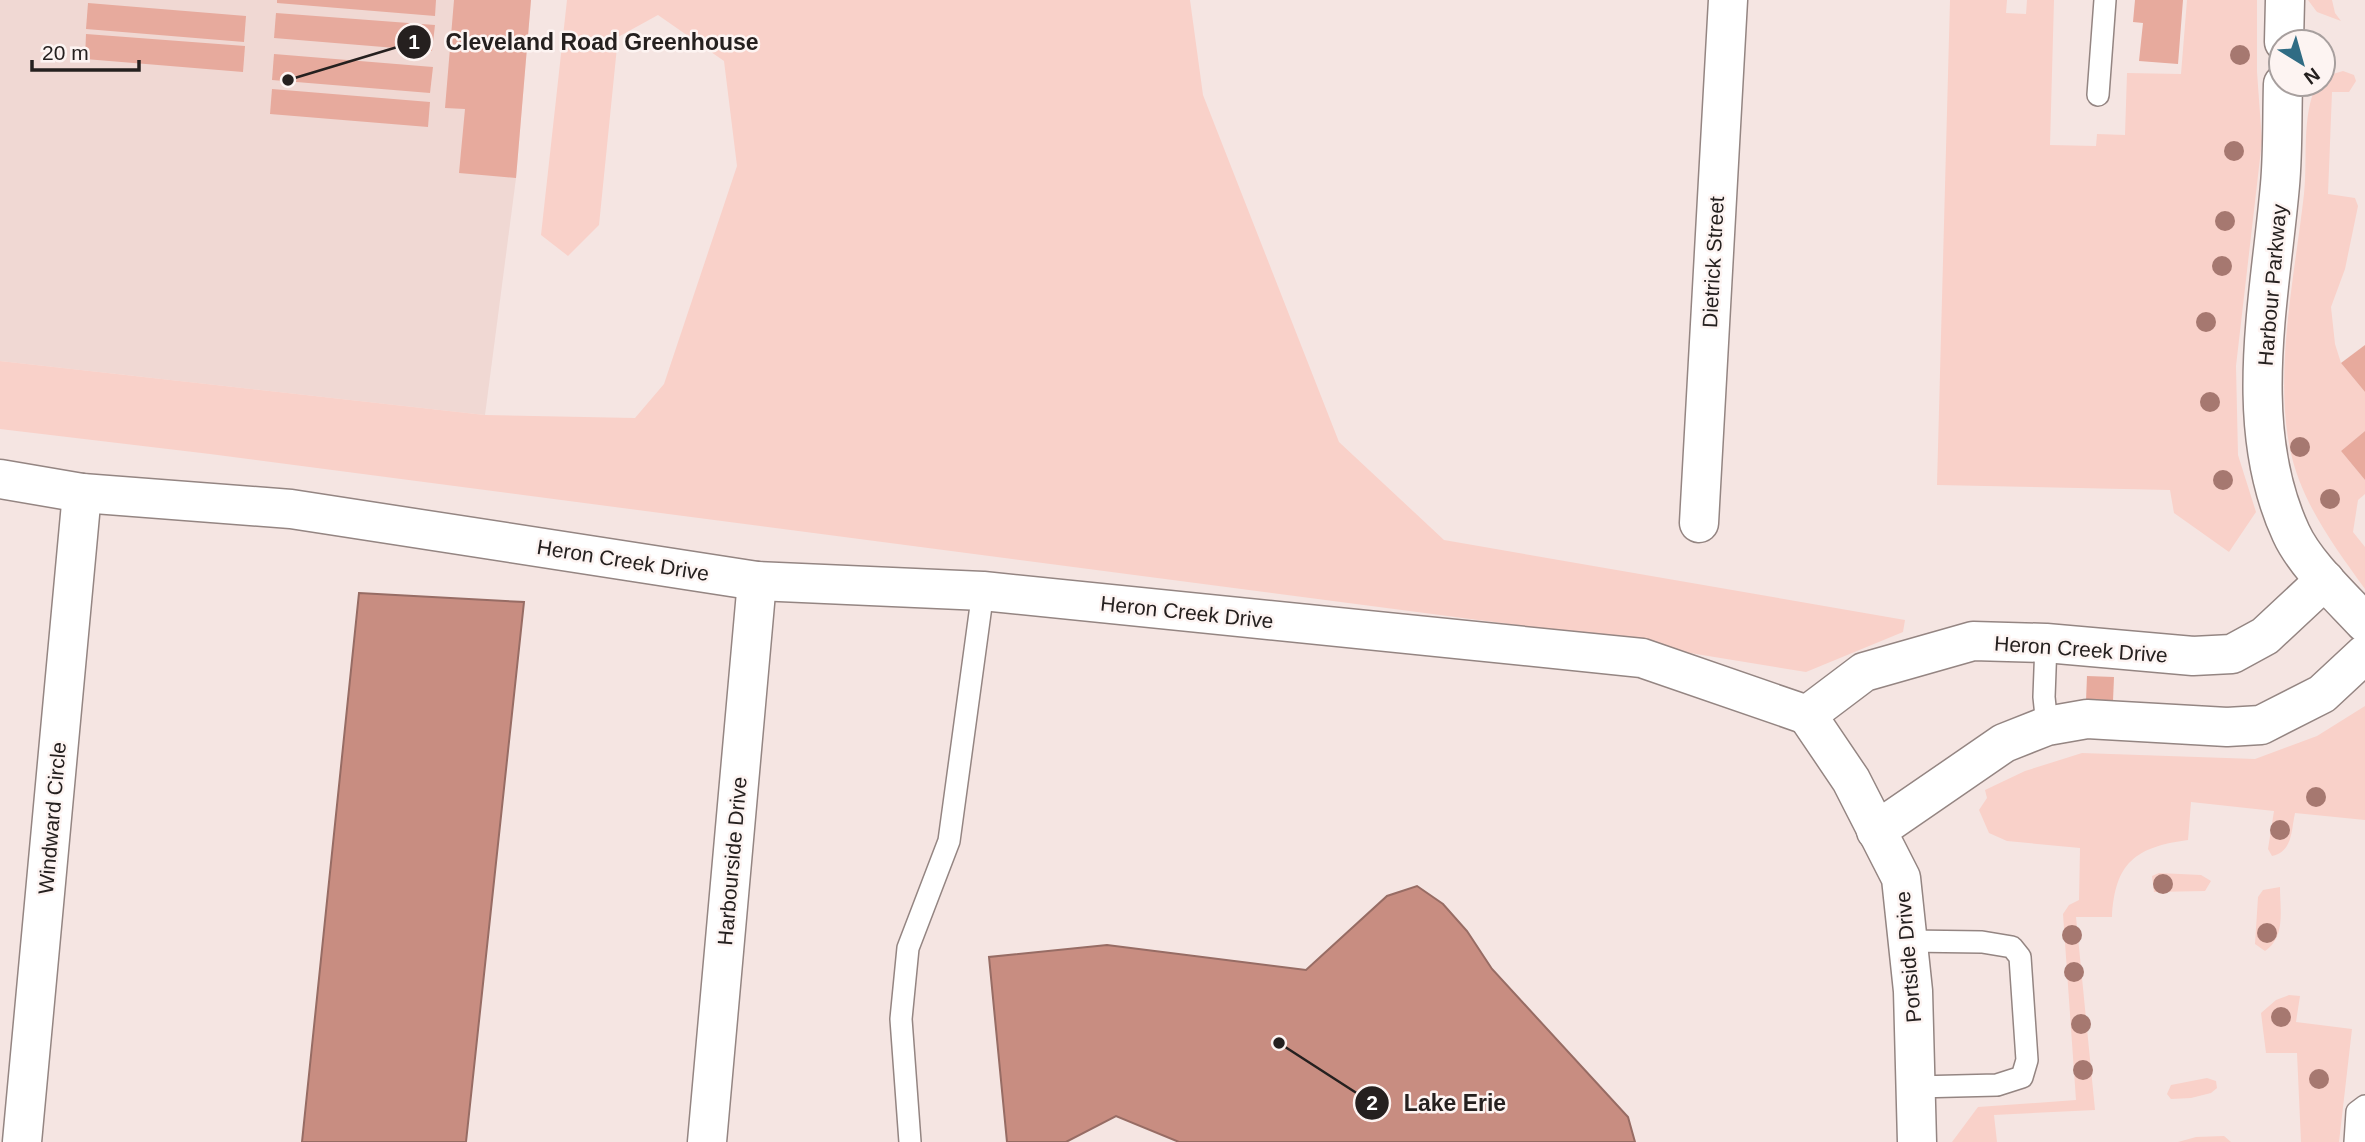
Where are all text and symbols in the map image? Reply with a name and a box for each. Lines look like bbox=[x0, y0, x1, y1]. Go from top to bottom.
callout: Cleveland Road Greenhouse bbox=[396, 20, 772, 64]
scale bar bbox=[32, 28, 138, 72]
north arrow bbox=[2267, 28, 2337, 98]
text: Cleveland Road Greenhouse bbox=[445, 29, 759, 55]
text: 1 bbox=[408, 30, 420, 53]
text: 20 m bbox=[42, 41, 89, 64]
text: N bbox=[2300, 64, 2324, 89]
street label: Dietrick Street bbox=[1698, 195, 1728, 328]
street label: Harbour Parkway bbox=[2253, 203, 2291, 367]
street label: Heron Creek Drive bbox=[535, 535, 711, 585]
street label: Heron Creek Drive bbox=[1099, 591, 1275, 633]
street label: Heron Creek Drive bbox=[1993, 631, 2169, 667]
street label: Windward Circle bbox=[34, 741, 70, 895]
street label: Harbourside Drive bbox=[713, 776, 751, 946]
street label: Portside Drive bbox=[1891, 890, 1925, 1024]
callout: Lake Erie bbox=[1355, 1081, 1520, 1125]
text: Lake Erie bbox=[1404, 1090, 1506, 1116]
text: 2 bbox=[1366, 1091, 1378, 1114]

